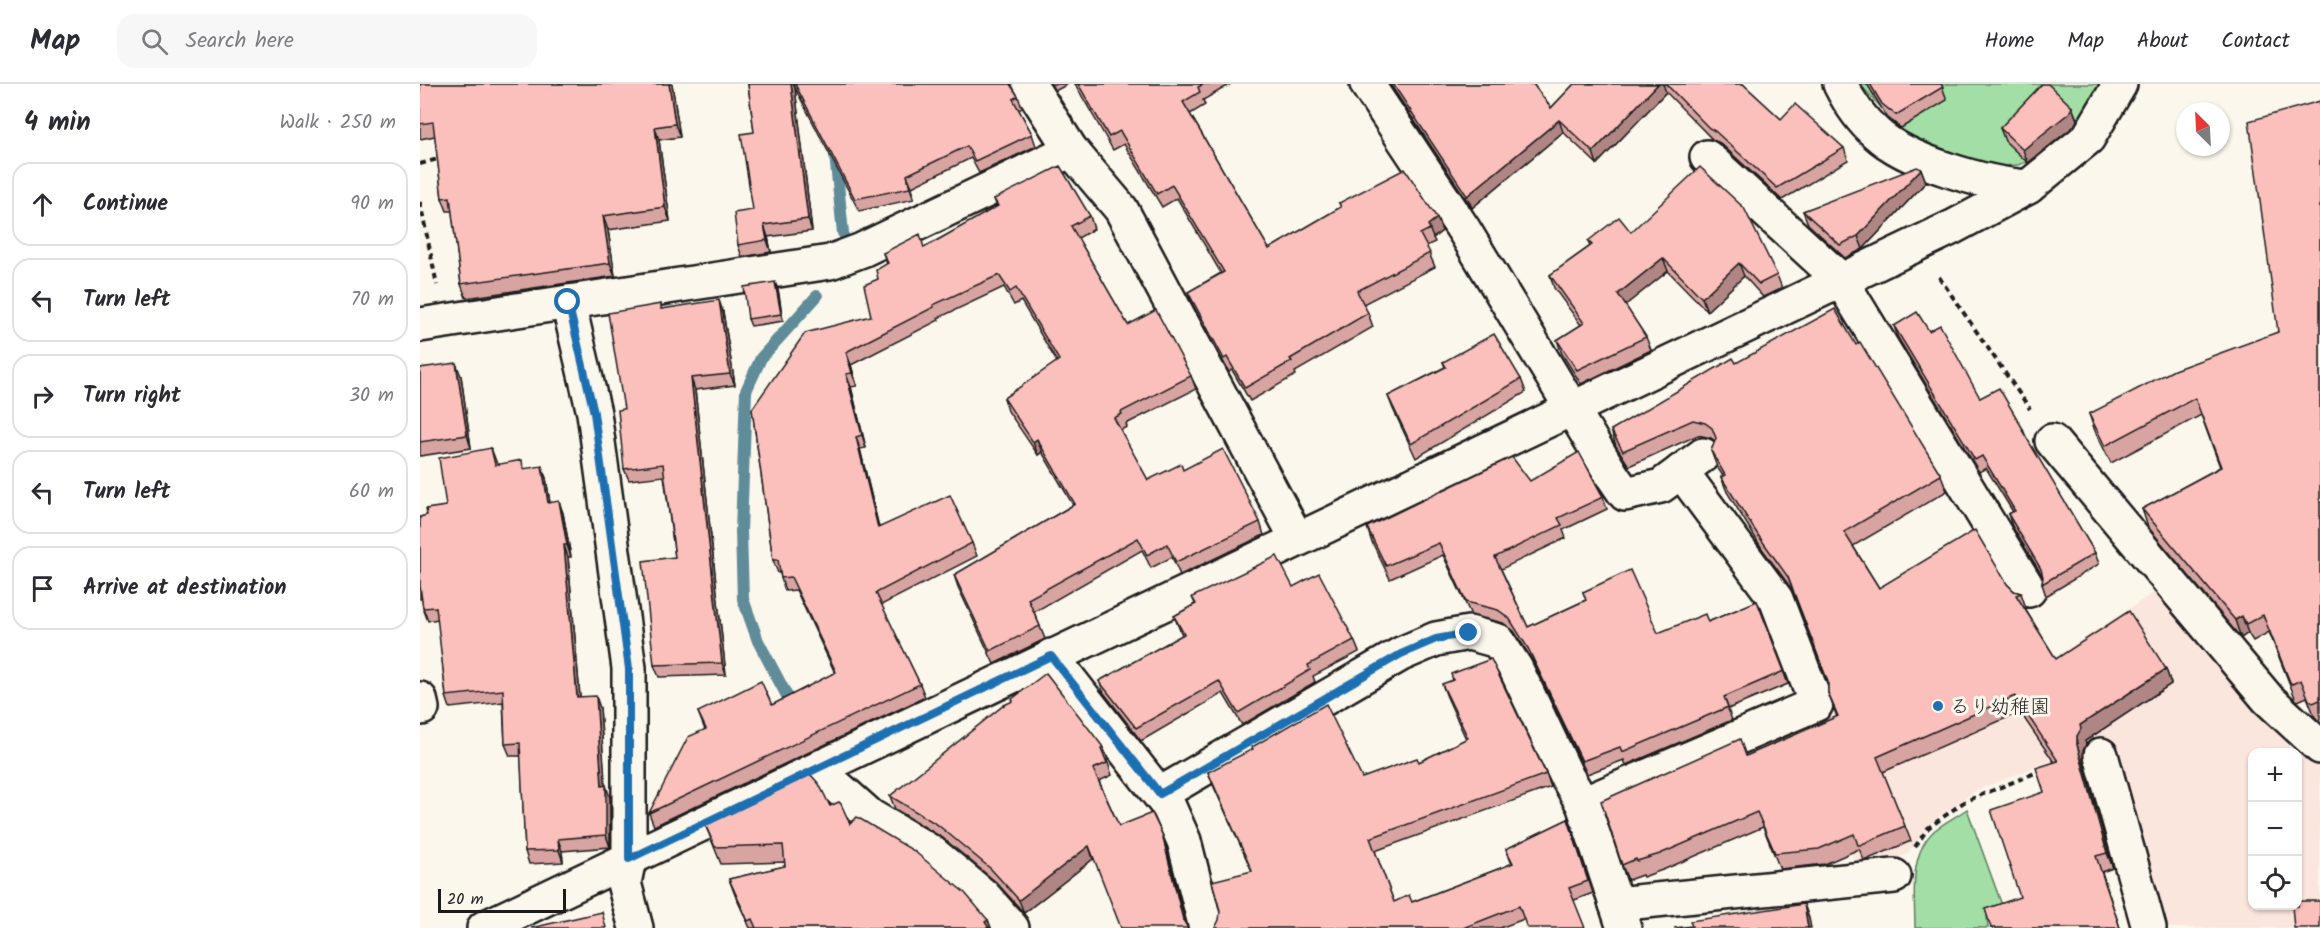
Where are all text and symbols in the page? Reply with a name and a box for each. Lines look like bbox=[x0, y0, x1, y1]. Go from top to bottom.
search box bbox=[117, 14, 537, 68]
text: Map bbox=[30, 19, 81, 64]
text: Search here bbox=[186, 24, 294, 59]
icon: search bbox=[138, 25, 171, 58]
text: Home bbox=[1985, 25, 2034, 58]
text: Map bbox=[2067, 25, 2104, 58]
text: About bbox=[2137, 25, 2188, 58]
text: Contact bbox=[2221, 25, 2290, 58]
text: 4 min bbox=[24, 102, 91, 144]
north arrow bbox=[2176, 102, 2230, 156]
text: Walk · 250 m bbox=[280, 107, 396, 139]
text: Continue bbox=[83, 187, 168, 222]
icon: ahead bbox=[26, 188, 59, 221]
text: 90 m bbox=[350, 188, 394, 220]
text: Turn left bbox=[83, 283, 170, 318]
icon: left bbox=[26, 284, 59, 317]
text: 70 m bbox=[351, 284, 394, 316]
route start bbox=[554, 288, 580, 314]
text: Turn right bbox=[83, 379, 181, 414]
icon: right bbox=[26, 380, 59, 413]
text: 30 m bbox=[349, 380, 394, 412]
text: Turn left bbox=[83, 475, 170, 510]
icon: left bbox=[26, 476, 59, 509]
text: 60 m bbox=[349, 476, 394, 508]
text: Arrive at destination bbox=[83, 571, 286, 606]
icon: arrive bbox=[26, 572, 59, 605]
route end bbox=[1455, 619, 1481, 645]
place label: るり幼稚園 bbox=[1950, 692, 2050, 724]
marker: るり幼稚園 bbox=[1931, 699, 1945, 713]
map controls bbox=[2248, 748, 2302, 910]
button: + bbox=[2248, 748, 2302, 802]
button: − bbox=[2248, 802, 2302, 856]
button: locate bbox=[2248, 856, 2302, 910]
scale bar bbox=[438, 886, 566, 914]
text: 20 m bbox=[447, 887, 483, 912]

